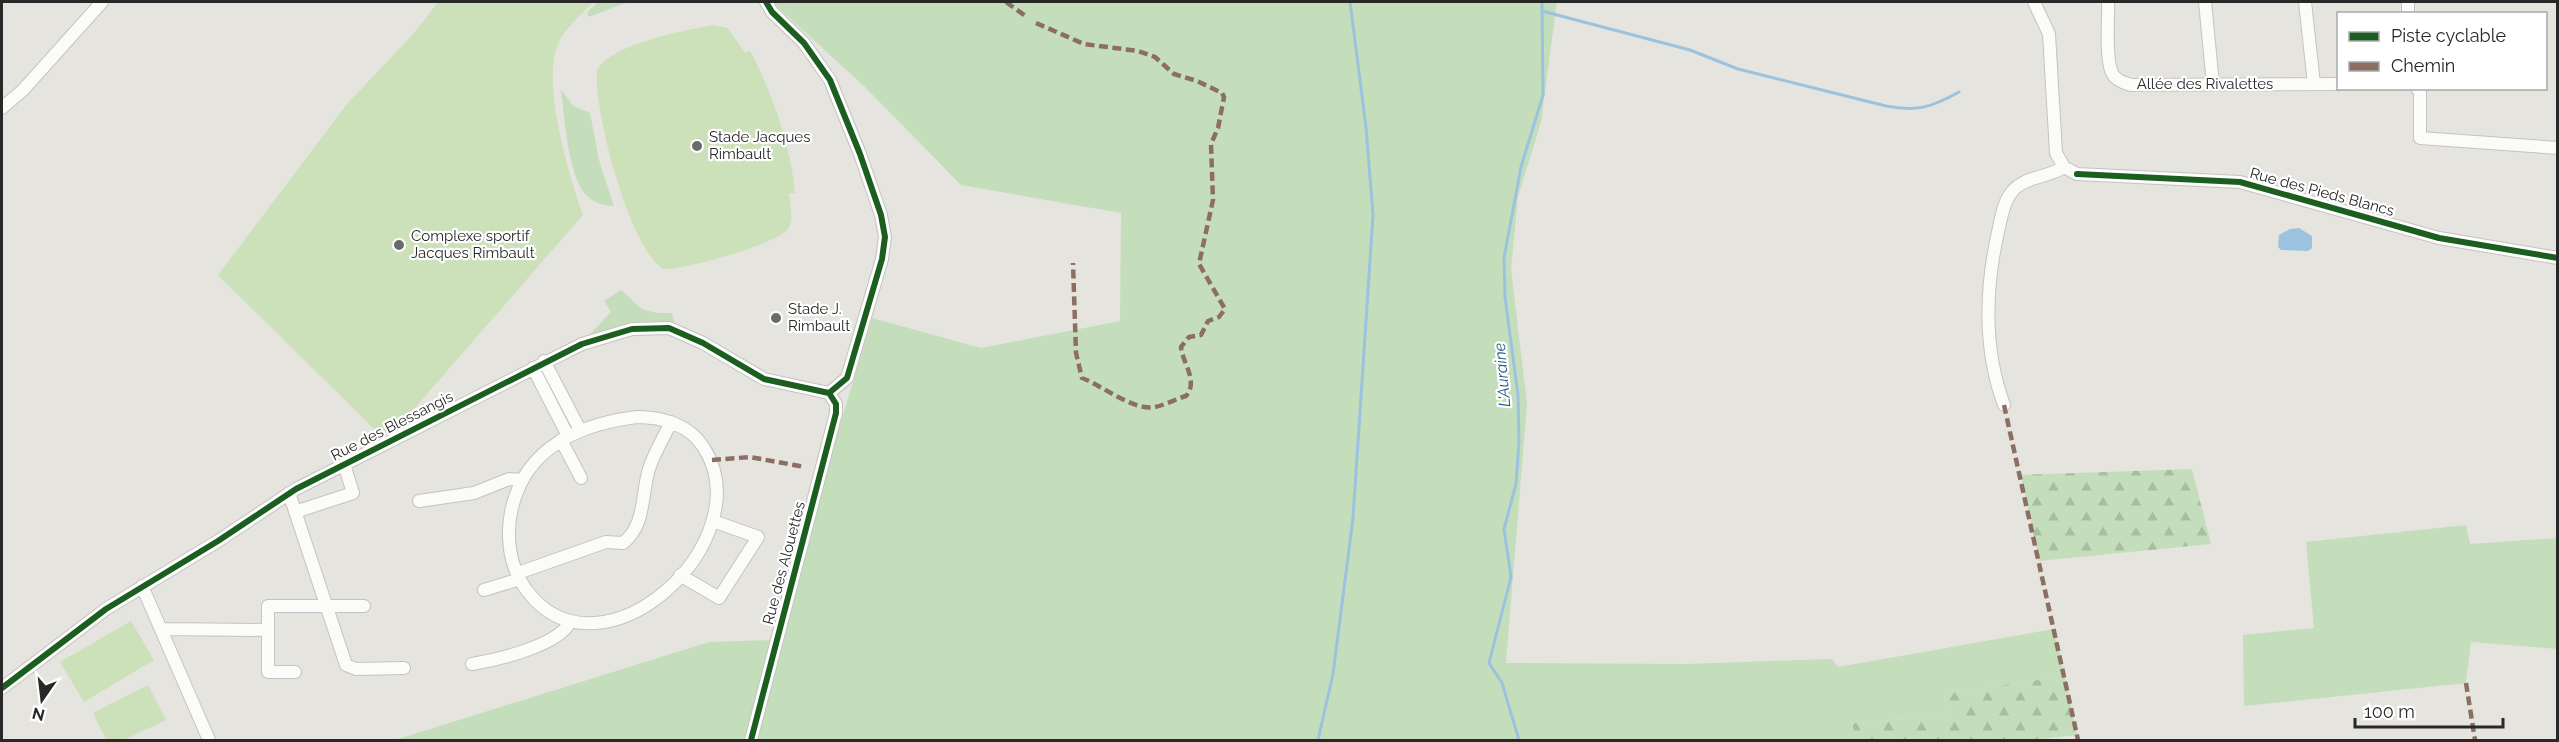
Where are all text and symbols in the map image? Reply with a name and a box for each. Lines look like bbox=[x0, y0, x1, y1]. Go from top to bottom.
legend bbox=[2337, 12, 2547, 90]
text: Piste cyclable bbox=[2391, 25, 2507, 46]
text: Chemin bbox=[2391, 55, 2455, 76]
street label: Allée des Rivalettes bbox=[2137, 75, 2273, 93]
place label: Stade Jacques Rimbault bbox=[709, 128, 810, 163]
marker: Stade Jacques Rimbault bbox=[690, 139, 704, 153]
street label: Rue des Pieds Blancs bbox=[2248, 164, 2396, 220]
place label: Complexe sportif Jacques Rimbault bbox=[411, 227, 535, 262]
marker: Complexe sportif Jacques Rimbault bbox=[392, 238, 406, 252]
place label: Stade J. Rimbault bbox=[788, 300, 850, 335]
marker: Stade J. Rimbault bbox=[769, 311, 783, 325]
water label: L'Auraine bbox=[1490, 342, 1514, 408]
street label: Rue des Blessangis bbox=[328, 387, 456, 465]
street label: Rue des Alouettes bbox=[759, 499, 809, 627]
north arrow bbox=[12, 670, 72, 730]
scale bar bbox=[2355, 691, 2504, 729]
text: 100 m bbox=[2364, 701, 2415, 722]
text: N bbox=[30, 703, 47, 725]

